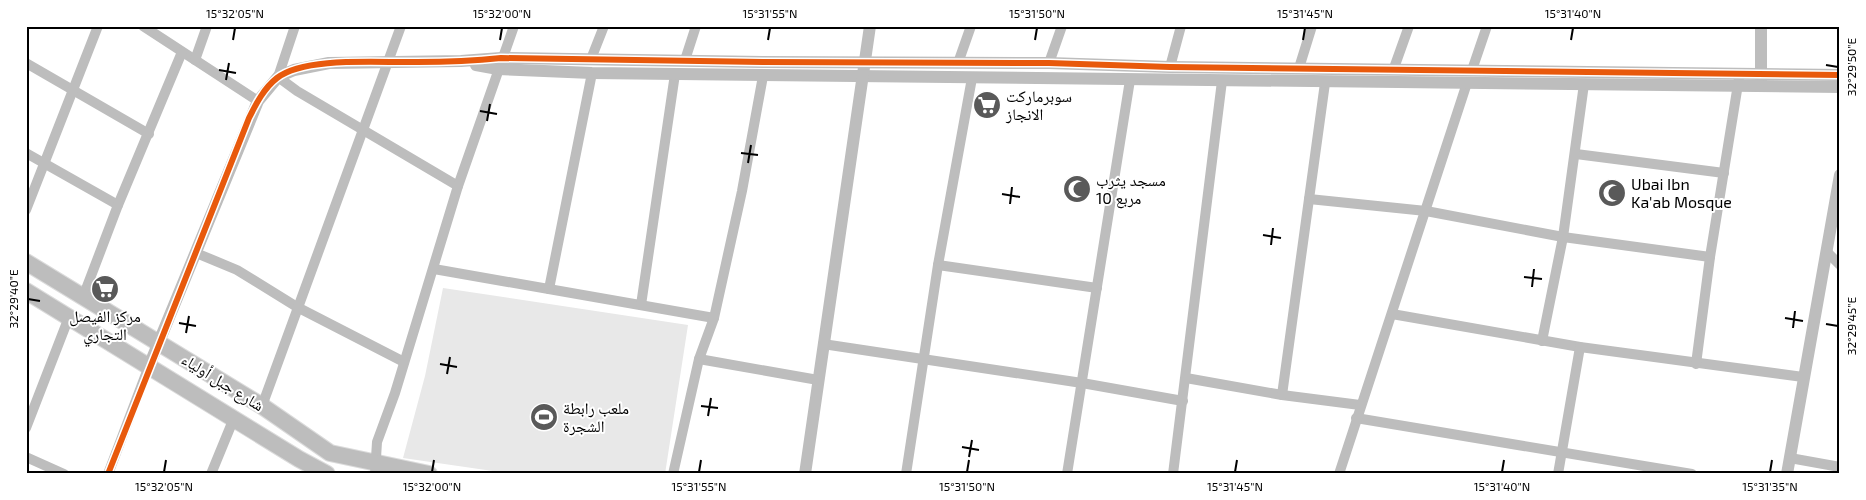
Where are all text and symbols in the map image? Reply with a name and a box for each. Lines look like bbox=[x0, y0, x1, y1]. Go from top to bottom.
text: 15°32'05"N bbox=[206, 6, 264, 20]
text: 15°32'00"N bbox=[473, 6, 531, 20]
text: 15°31'55"N bbox=[742, 6, 798, 20]
text: 15°31'50"N bbox=[1009, 6, 1065, 20]
text: 15°31'45"N bbox=[1277, 6, 1333, 20]
text: 15°31'40"N bbox=[1545, 6, 1601, 20]
text: 32°29'50"E bbox=[1844, 37, 1858, 96]
place label: سوبرماركت الانجاز bbox=[1005, 86, 1072, 124]
supermarket icon: سوبرماركت الانجاز bbox=[972, 90, 1002, 120]
place label: مسجد يثرب مربع 10 bbox=[1096, 170, 1166, 209]
mosque icon: مسجد يثرب مربع 10 bbox=[1062, 174, 1092, 204]
place label: Ubai Ibn Ka'ab Mosque bbox=[1631, 174, 1732, 211]
mosque icon: Ubai Ibn Ka'ab Mosque bbox=[1597, 178, 1627, 208]
text: 32°29'40"E bbox=[6, 269, 20, 329]
supermarket icon: مركز الفيصل التجاري bbox=[90, 274, 120, 304]
text: 32°29'45"E bbox=[1844, 297, 1858, 355]
place label: مركز الفيصل التجاري bbox=[69, 306, 141, 347]
street label: شارع جبل أولياء bbox=[178, 349, 268, 416]
place label: ملعب رابطة الشجرة bbox=[563, 398, 629, 436]
sports icon: ملعب رابطة الشجرة bbox=[529, 402, 559, 432]
text: 15°32'05"N bbox=[135, 479, 193, 493]
text: 15°32'00"N bbox=[403, 479, 461, 493]
text: 15°31'55"N bbox=[671, 479, 727, 493]
text: 15°31'50"N bbox=[939, 479, 995, 493]
text: 15°31'45"N bbox=[1207, 479, 1263, 493]
text: 15°31'40"N bbox=[1474, 479, 1530, 493]
text: 15°31'35"N bbox=[1742, 479, 1798, 493]

